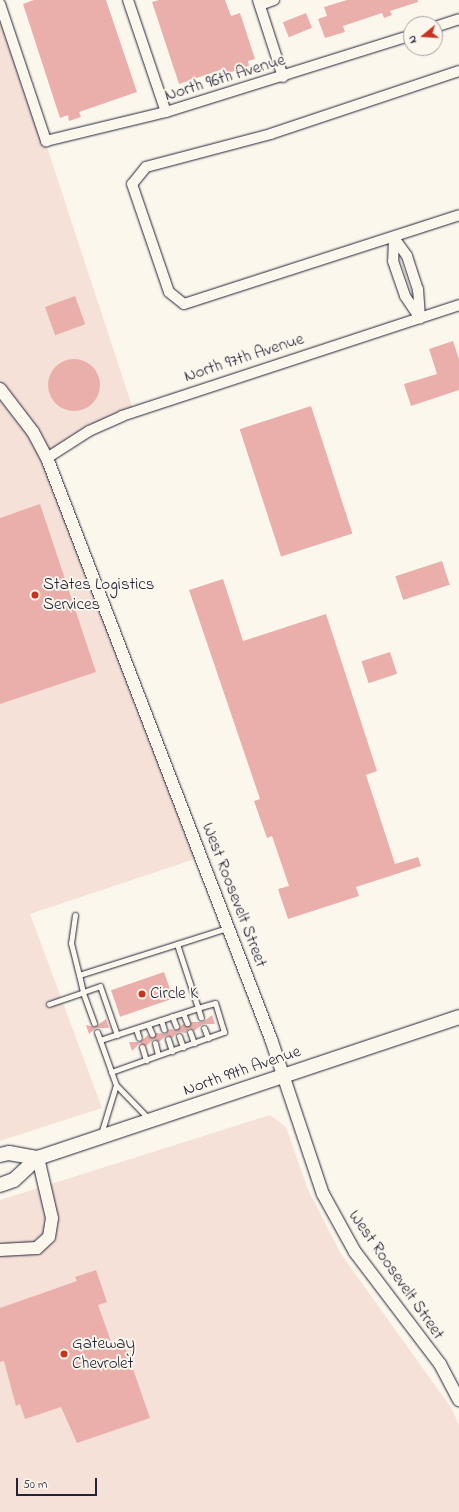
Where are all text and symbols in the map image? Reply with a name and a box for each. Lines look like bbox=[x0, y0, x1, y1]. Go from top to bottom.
north arrow bbox=[403, 16, 443, 56]
text: N bbox=[404, 33, 421, 45]
street label: North 96th Avenue bbox=[162, 50, 288, 106]
street label: North 97th Avenue bbox=[182, 329, 306, 387]
place label: States Logistics Services bbox=[43, 575, 155, 615]
marker: States Logistics Services bbox=[30, 590, 40, 600]
street label: West Roosevelt Street bbox=[197, 820, 271, 970]
place label: Circle K bbox=[150, 984, 198, 1004]
marker: Circle K bbox=[137, 989, 147, 999]
street label: North 99th Avenue bbox=[181, 1041, 303, 1101]
street label: West Roosevelt Street bbox=[344, 1206, 448, 1344]
place label: Gateway Chevrolet bbox=[72, 1334, 135, 1374]
marker: Gateway Chevrolet bbox=[59, 1349, 69, 1359]
scale bar bbox=[18, 1470, 99, 1496]
text: 50 m bbox=[23, 1476, 47, 1494]

